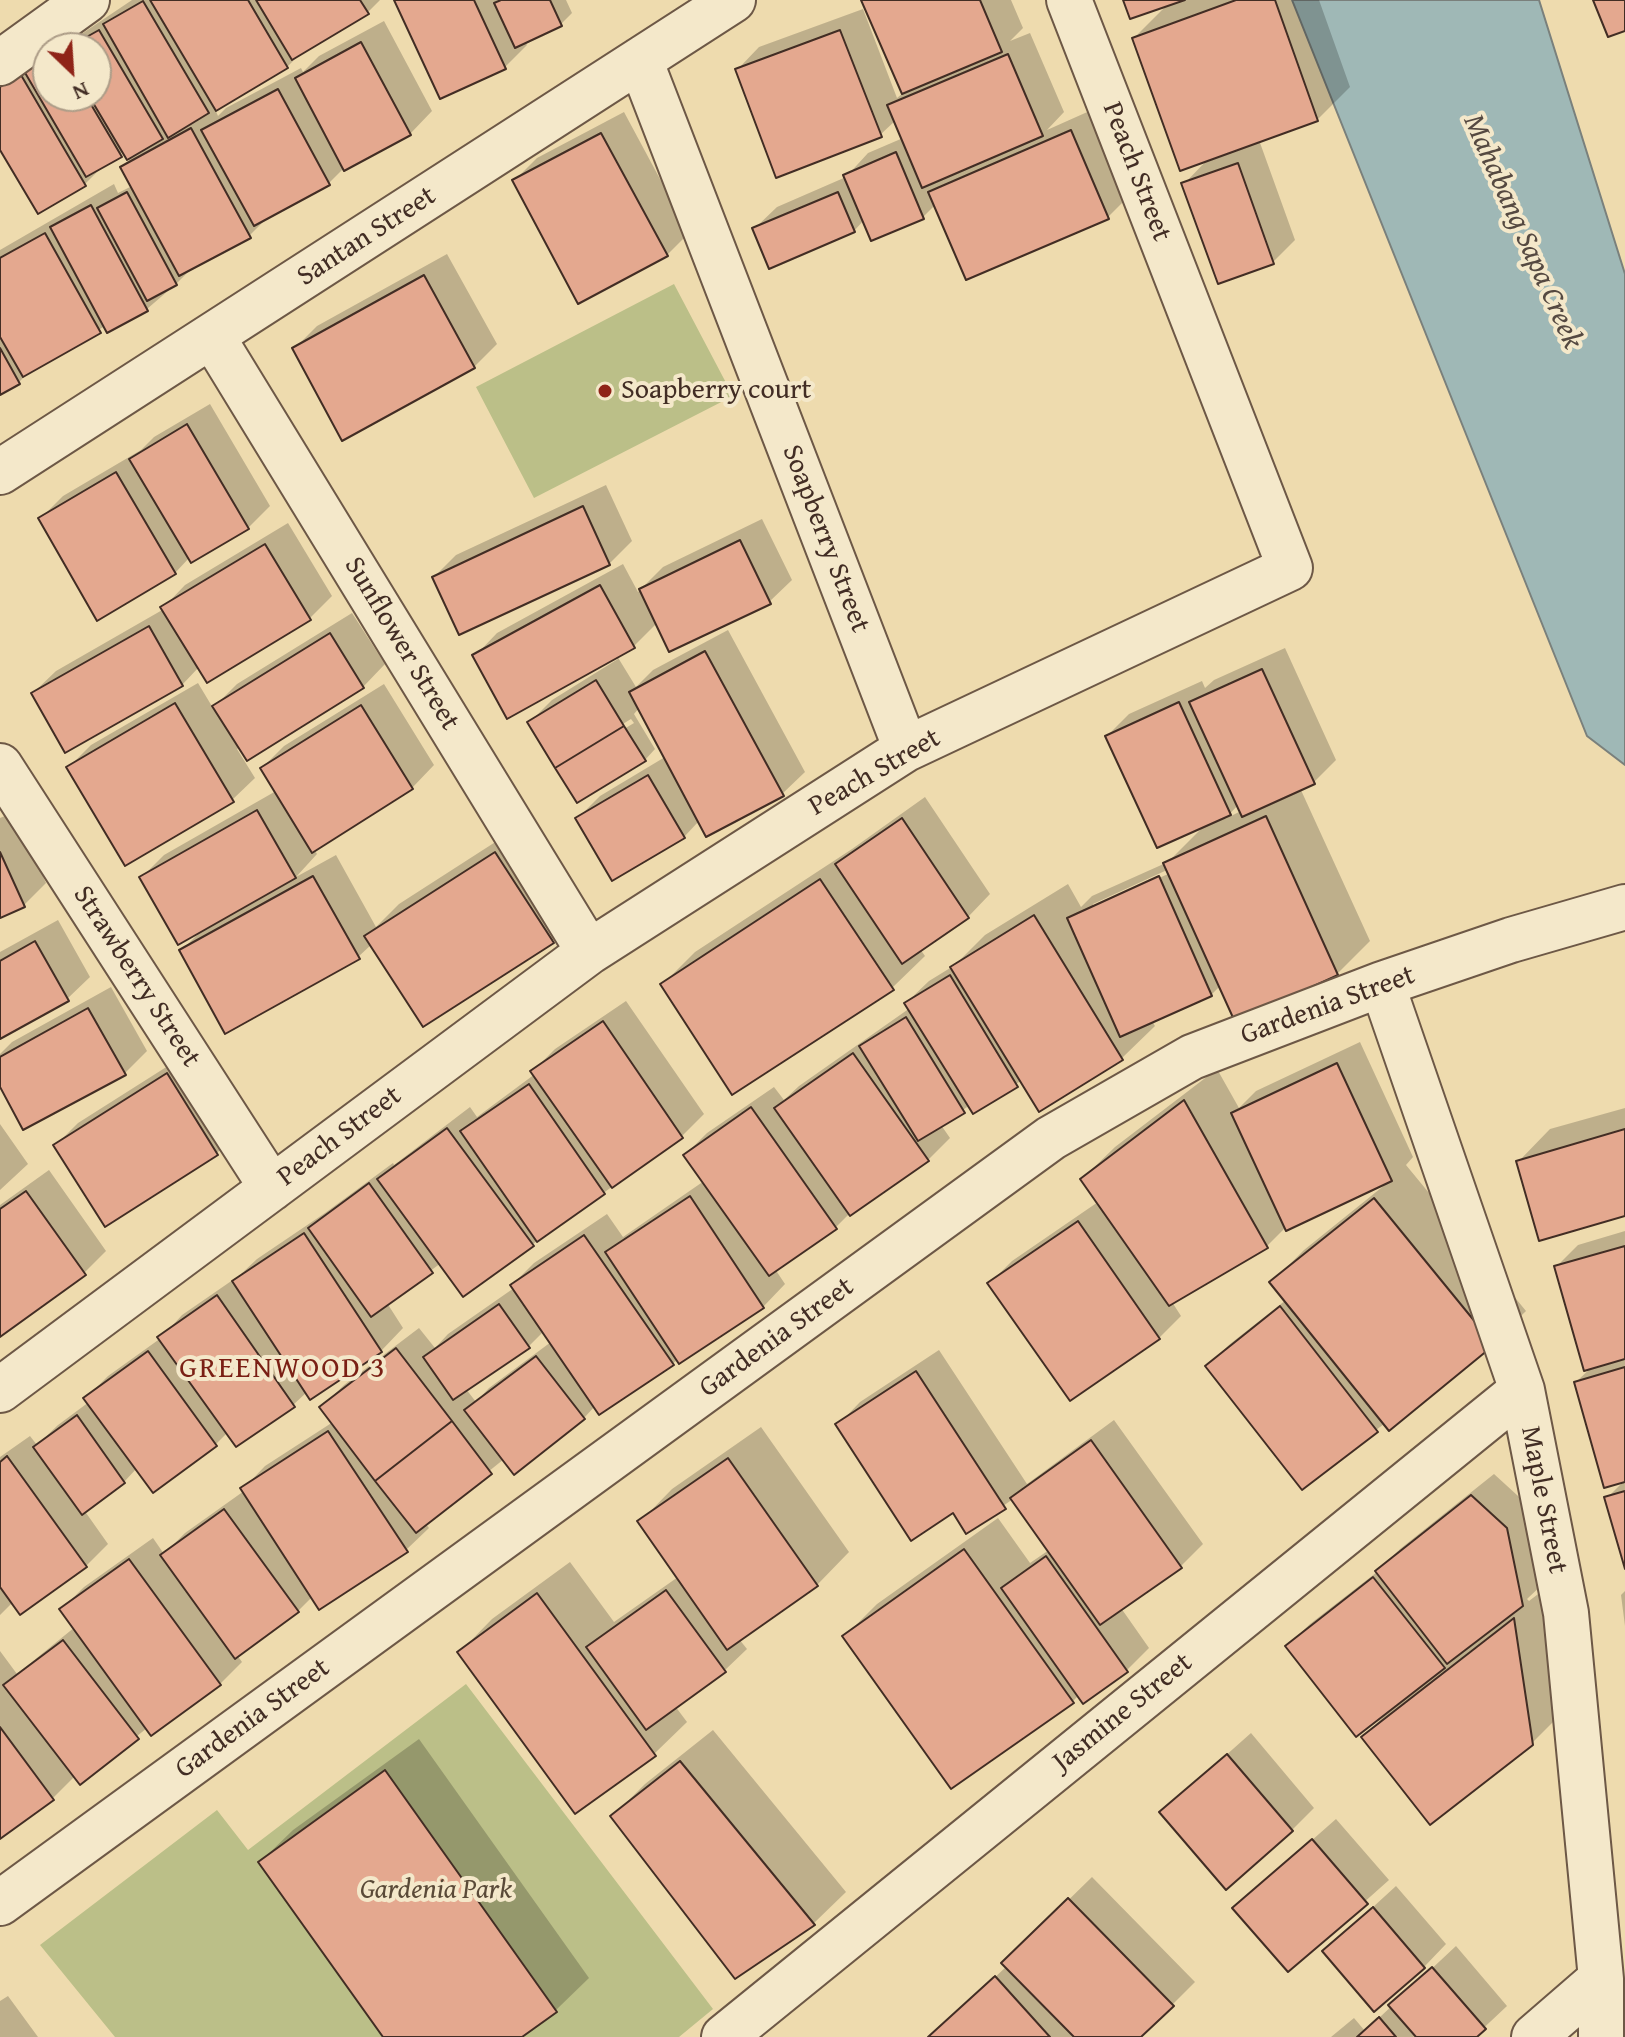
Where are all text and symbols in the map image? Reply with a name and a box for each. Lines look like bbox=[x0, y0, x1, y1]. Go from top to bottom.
north arrow bbox=[32, 32, 112, 112]
text: N bbox=[68, 74, 95, 110]
street label: Peach Street bbox=[1094, 98, 1178, 246]
water label: Mahabang Sapa Creek bbox=[1454, 109, 1590, 355]
street label: Santan Street bbox=[291, 180, 443, 294]
place label: Soapberry court bbox=[621, 374, 811, 408]
marker: Soapberry court bbox=[596, 382, 614, 400]
street label: Soapberry Street bbox=[774, 441, 876, 637]
street label: Sunflower Street bbox=[336, 551, 466, 737]
street label: Peach Street bbox=[803, 722, 947, 824]
street label: Strawberry Street bbox=[65, 880, 207, 1074]
street label: Gardenia Street bbox=[1236, 959, 1420, 1053]
street label: Peach Street bbox=[272, 1080, 408, 1194]
street label: Gardenia Street bbox=[693, 1271, 861, 1405]
district label: GREENWOOD 3 bbox=[179, 1351, 387, 1387]
street label: Maple Street bbox=[1512, 1424, 1574, 1576]
street label: Jasmine Street bbox=[1046, 1647, 1200, 1779]
street label: Gardenia Street bbox=[169, 1652, 337, 1786]
park label: Gardenia Park bbox=[360, 1874, 512, 1908]

